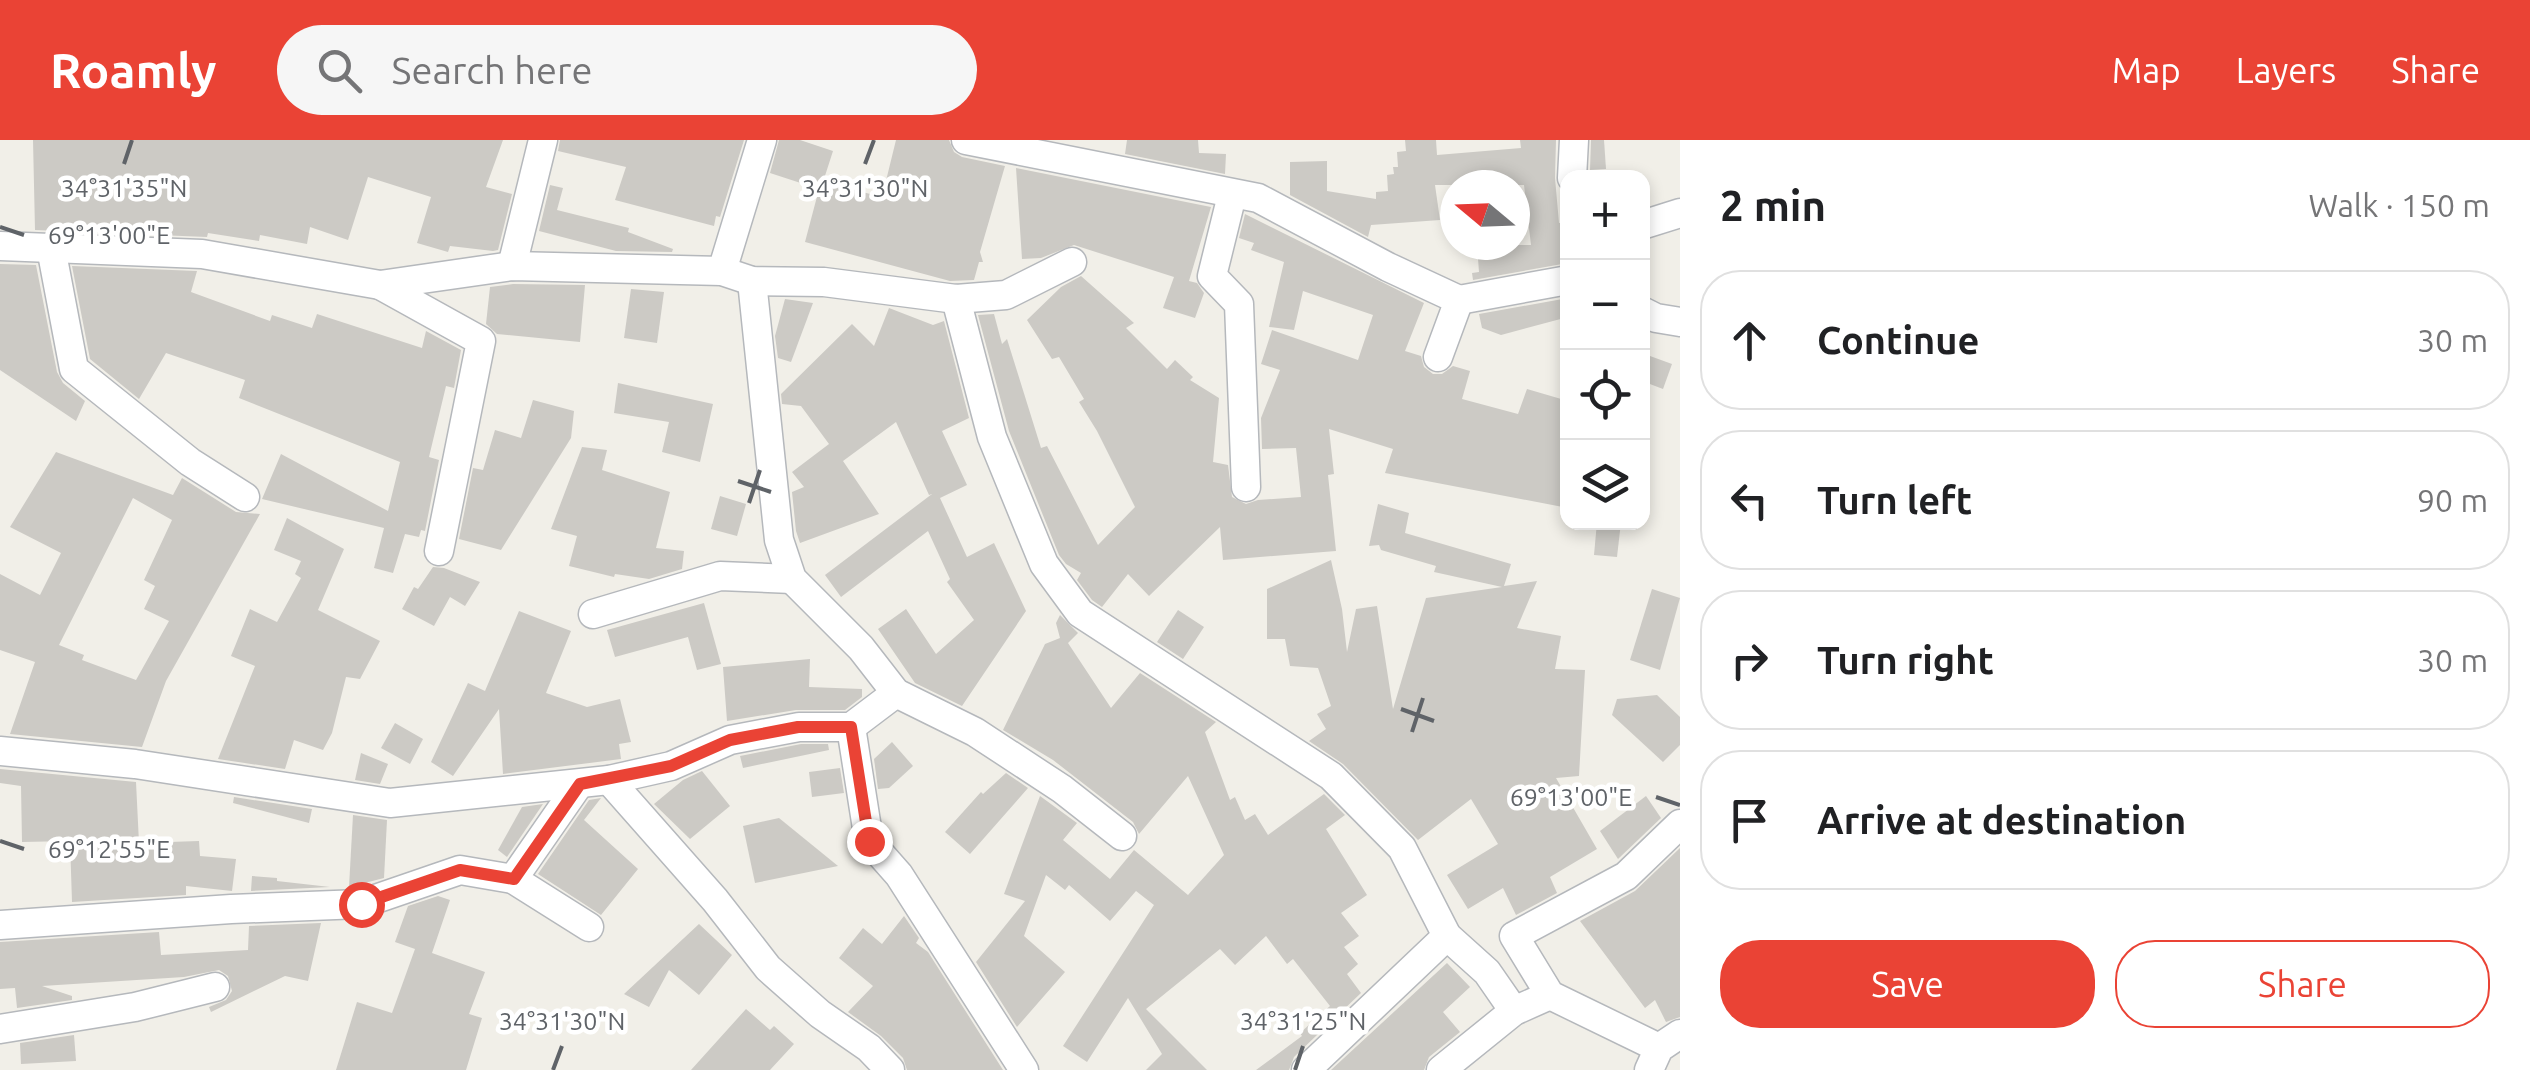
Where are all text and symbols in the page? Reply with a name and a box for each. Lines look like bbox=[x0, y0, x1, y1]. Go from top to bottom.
search box bbox=[277, 25, 977, 115]
text: Roamly bbox=[50, 43, 217, 97]
icon: search bbox=[312, 43, 367, 98]
text: Search here bbox=[392, 49, 592, 91]
text: Map bbox=[2112, 50, 2181, 90]
text: Layers bbox=[2236, 50, 2336, 90]
text: Share bbox=[2391, 50, 2480, 90]
north arrow bbox=[1440, 170, 1530, 260]
map controls bbox=[1560, 170, 1650, 530]
button: + bbox=[1560, 170, 1650, 260]
text: 34°31'35"N bbox=[61, 174, 187, 202]
text: 34°31'30"N bbox=[802, 174, 928, 202]
text: 2 min bbox=[1720, 182, 1826, 229]
text: Walk · 150 m bbox=[2308, 187, 2490, 223]
text: 69°13'00"E bbox=[48, 221, 170, 249]
button: − bbox=[1560, 260, 1650, 350]
icon: ahead bbox=[1722, 313, 1777, 368]
text: Continue bbox=[1817, 319, 1979, 361]
text: 30 m bbox=[2417, 322, 2488, 358]
button: locate bbox=[1560, 350, 1650, 440]
button: layers bbox=[1560, 440, 1650, 530]
icon: left bbox=[1722, 473, 1777, 528]
text: Turn left bbox=[1817, 479, 1972, 521]
text: 90 m bbox=[2417, 482, 2488, 518]
icon: right bbox=[1722, 633, 1777, 688]
text: Turn right bbox=[1817, 639, 1994, 681]
text: 30 m bbox=[2417, 642, 2488, 678]
text: 69°13'00"E bbox=[1510, 783, 1632, 811]
icon: arrive bbox=[1722, 793, 1777, 848]
text: Arrive at destination bbox=[1817, 799, 2186, 841]
route end bbox=[847, 819, 893, 865]
text: 69°12'55"E bbox=[48, 835, 170, 863]
route start bbox=[339, 882, 385, 928]
button: Save bbox=[1720, 940, 2095, 1028]
button: Share bbox=[2115, 940, 2490, 1028]
text: 34°31'30"N bbox=[499, 1007, 625, 1035]
text: 34°31'25"N bbox=[1240, 1007, 1366, 1035]

